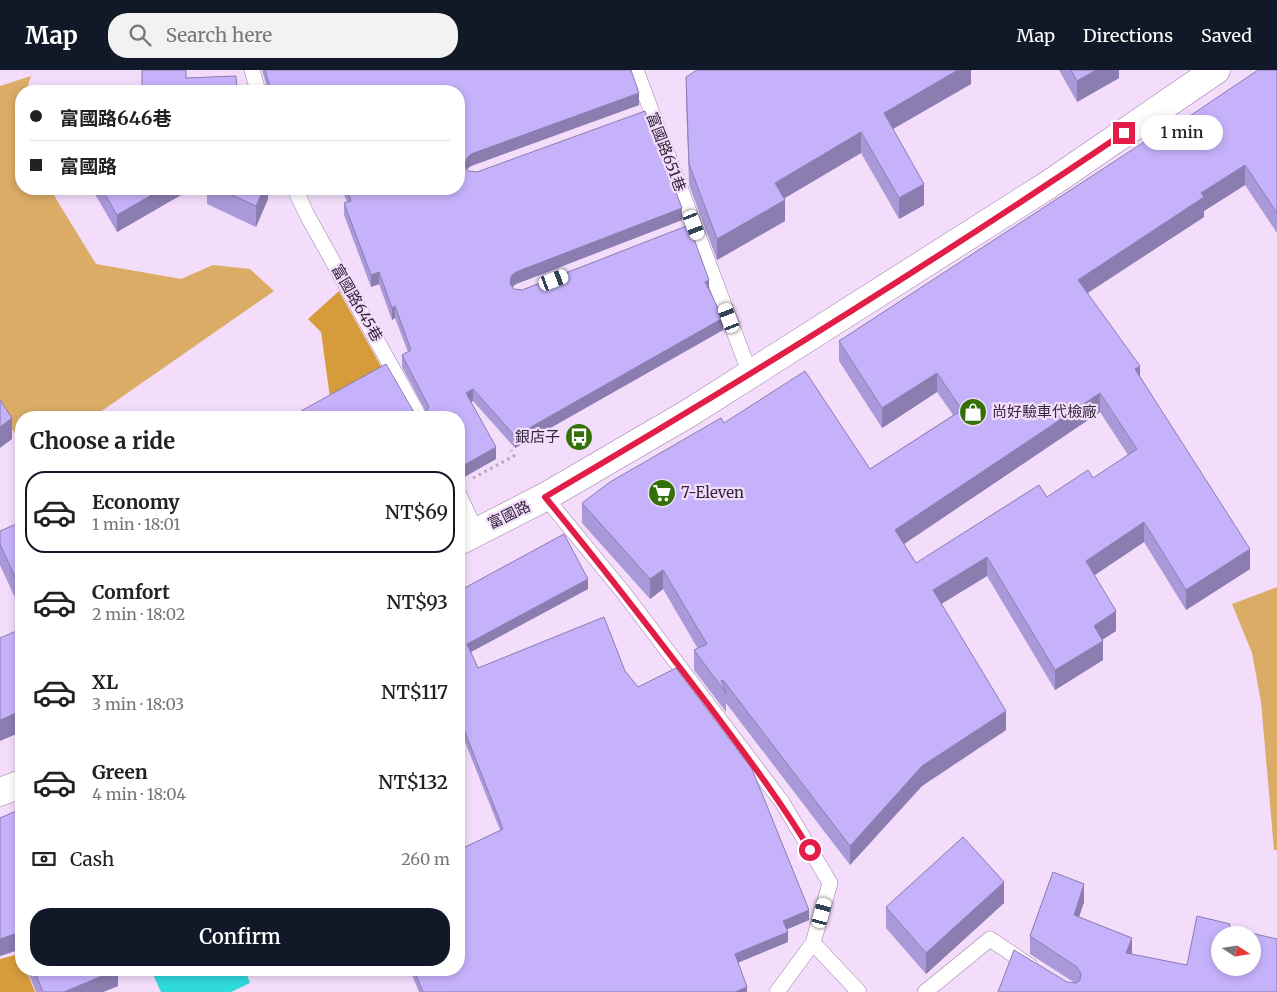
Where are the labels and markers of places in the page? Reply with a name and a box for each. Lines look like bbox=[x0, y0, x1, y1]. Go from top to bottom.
shop icon: 尚好驗車代檢廠 bbox=[958, 397, 988, 427]
place label: 尚好驗車代檢廠 bbox=[992, 402, 1097, 421]
bus stop icon: 銀店子 bbox=[564, 422, 594, 452]
place label: 銀店子 bbox=[515, 427, 560, 446]
supermarket icon: 7-Eleven bbox=[647, 478, 677, 508]
place label: 7-Eleven bbox=[681, 483, 744, 502]

